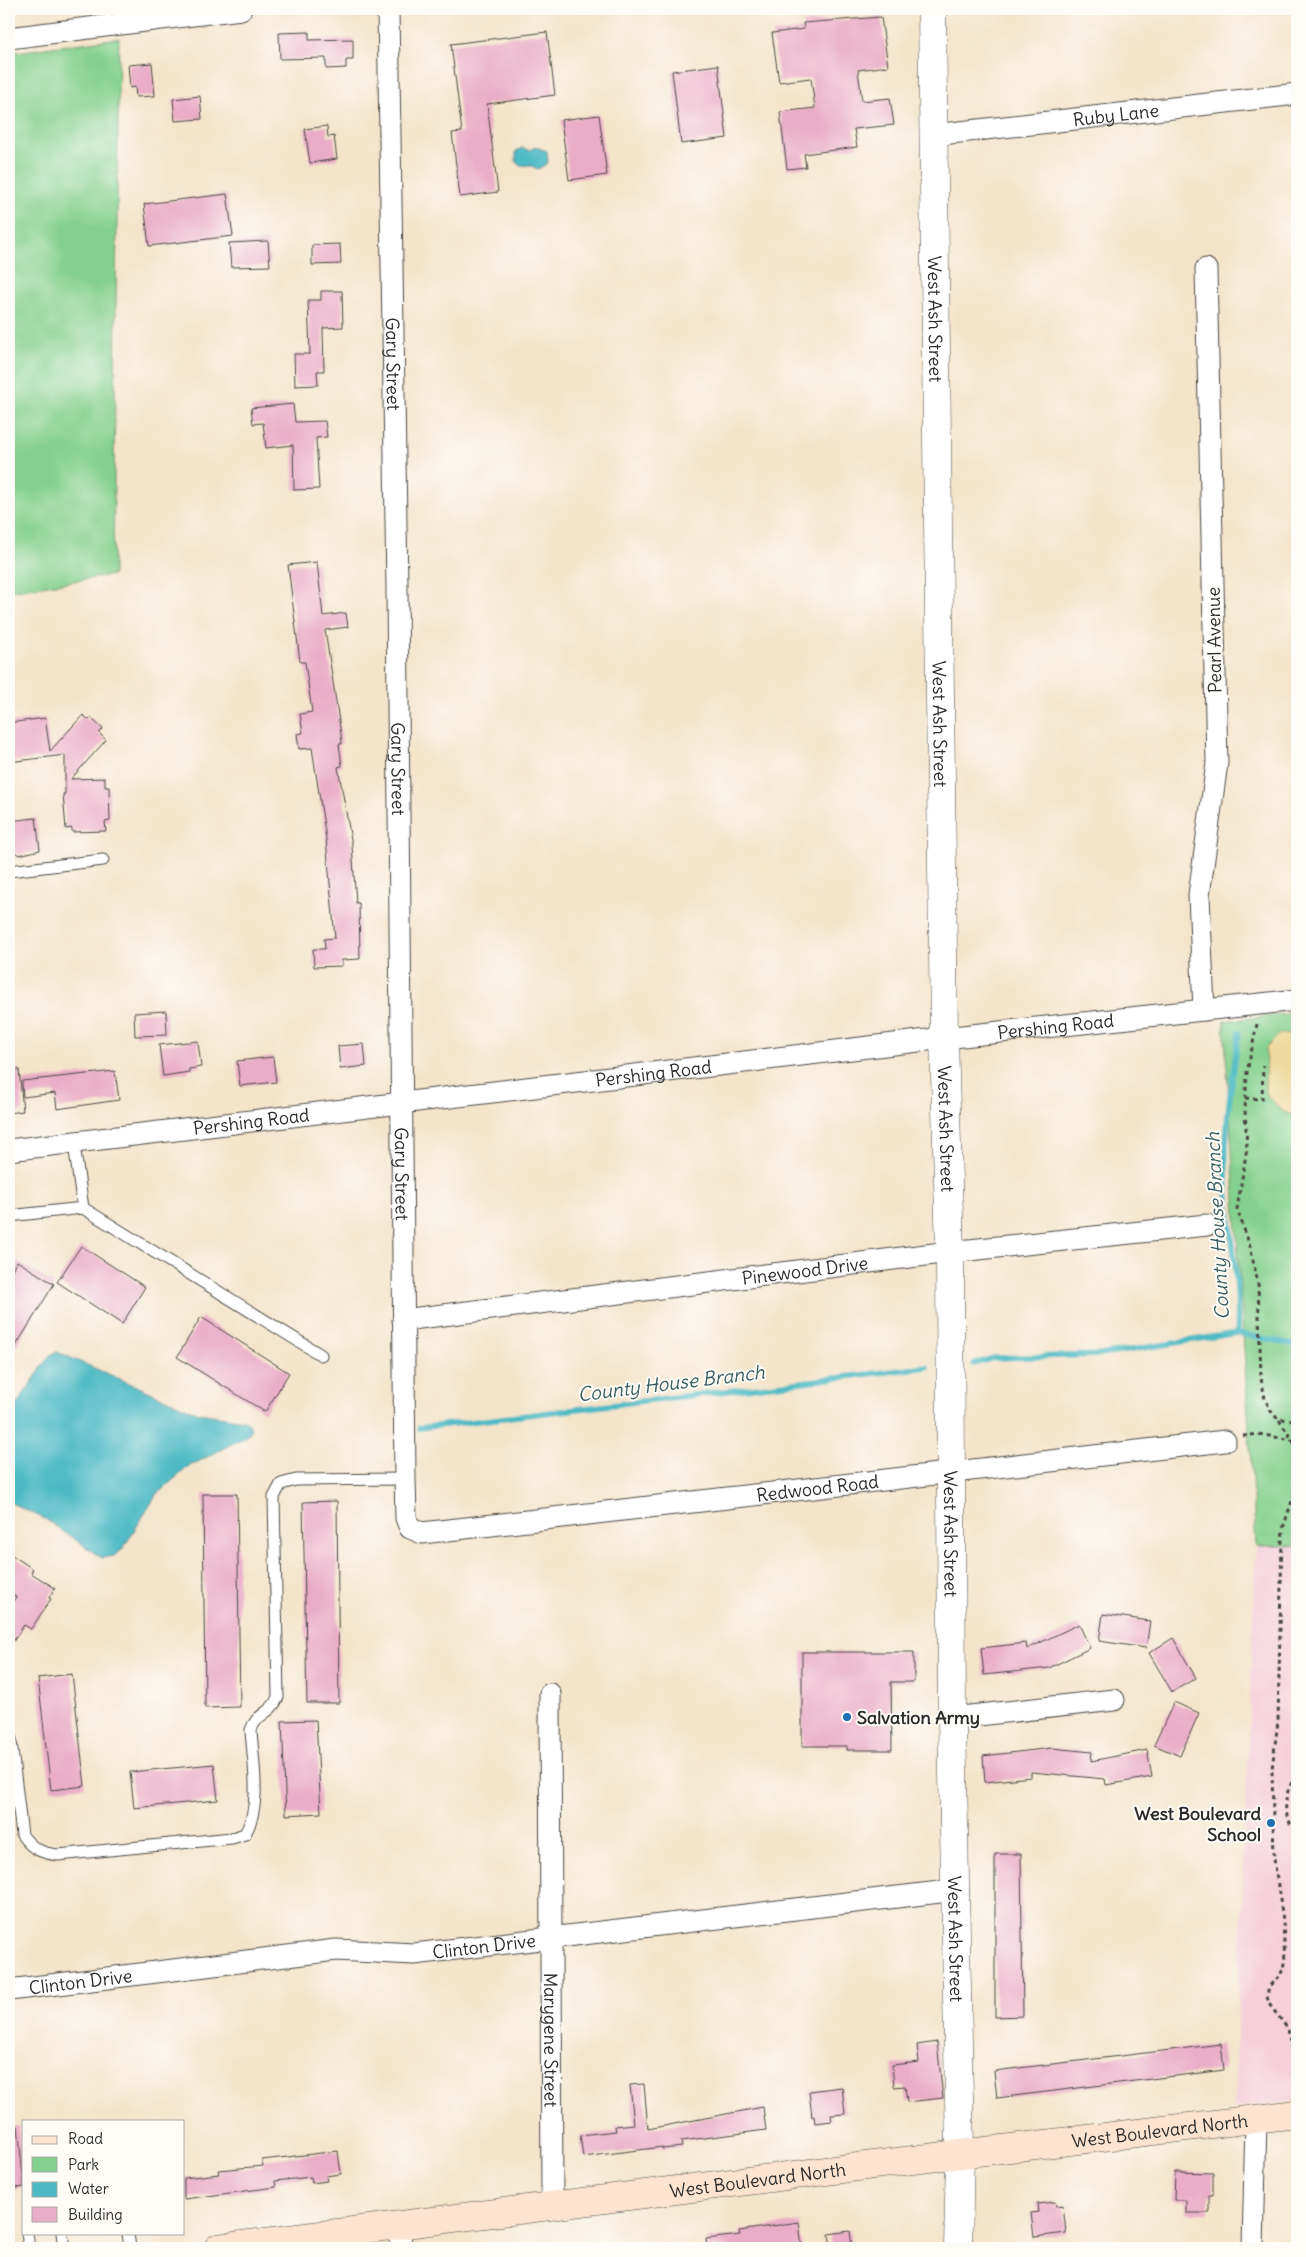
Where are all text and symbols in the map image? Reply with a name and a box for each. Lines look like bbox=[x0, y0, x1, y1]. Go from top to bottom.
street label: Ruby Lane bbox=[1072, 98, 1160, 131]
street label: West Ash Street bbox=[923, 256, 948, 382]
street label: Gary Street bbox=[381, 317, 406, 411]
street label: Pearl Avenue bbox=[1202, 587, 1226, 693]
street label: West Ash Street bbox=[928, 661, 953, 787]
street label: Gary Street bbox=[387, 722, 411, 816]
street label: Pershing Road bbox=[996, 1008, 1115, 1044]
street label: Pershing Road bbox=[594, 1054, 713, 1091]
street label: West Ash Street bbox=[933, 1065, 960, 1192]
street label: Pershing Road bbox=[192, 1103, 311, 1139]
street label: Gary Street bbox=[390, 1127, 414, 1221]
water label: County House Branch bbox=[1200, 1131, 1234, 1320]
street label: Pinewood Drive bbox=[741, 1251, 869, 1289]
water label: County House Branch bbox=[576, 1360, 767, 1406]
street label: Redwood Road bbox=[755, 1469, 880, 1506]
street label: West Ash Street bbox=[939, 1471, 963, 1597]
place label: Salvation Army bbox=[857, 1706, 980, 1729]
marker: Salvation Army bbox=[841, 1711, 853, 1723]
place label: West Boulevard School bbox=[1134, 1802, 1261, 1846]
marker: West Boulevard School bbox=[1265, 1817, 1277, 1829]
street label: West Ash Street bbox=[943, 1875, 969, 2002]
street label: Clinton Drive bbox=[431, 1928, 537, 1963]
street label: Clinton Drive bbox=[28, 1964, 133, 1999]
street label: Marygene Street bbox=[540, 1973, 563, 2107]
street label: West Boulevard North bbox=[1070, 2108, 1249, 2152]
legend bbox=[22, 2120, 185, 2234]
text: Road bbox=[68, 2129, 103, 2148]
text: Park bbox=[68, 2155, 99, 2174]
street label: West Boulevard North bbox=[668, 2157, 847, 2202]
text: Water bbox=[68, 2179, 109, 2198]
text: Building bbox=[68, 2205, 123, 2224]

